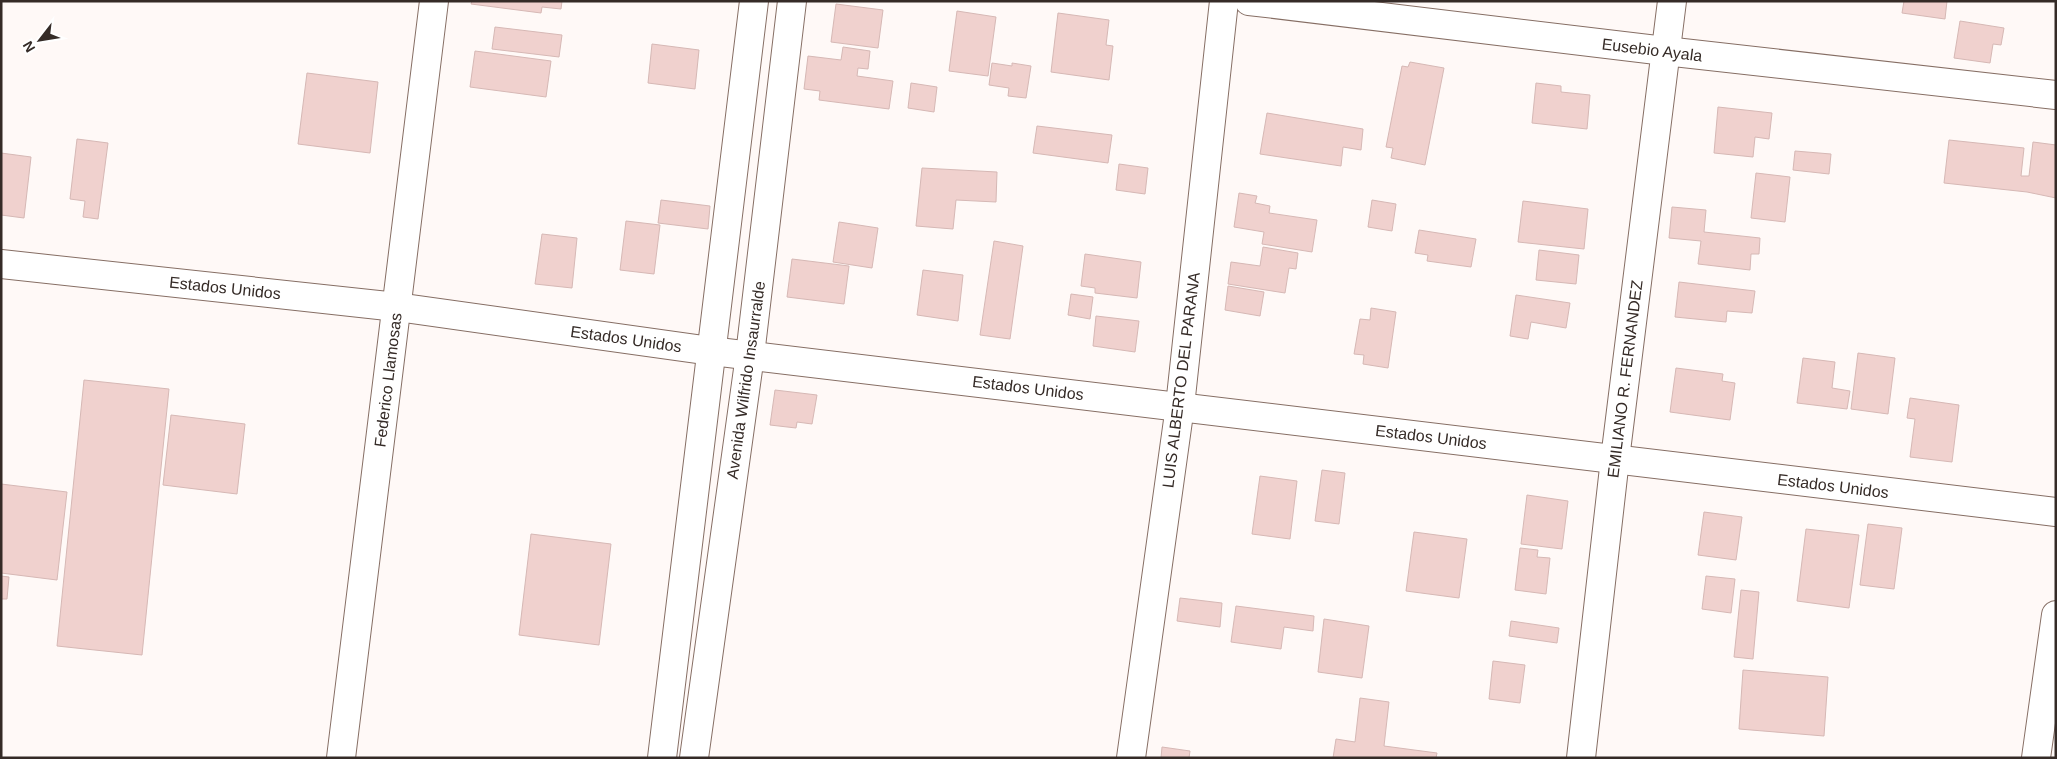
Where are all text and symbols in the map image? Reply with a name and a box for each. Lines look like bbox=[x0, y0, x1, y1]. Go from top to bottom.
north arrow bbox=[15, 15, 65, 65]
street label: Eusebio Ayala bbox=[1601, 35, 1703, 65]
text: N bbox=[19, 38, 38, 55]
street label: LUIS ALBERTO DEL PARANA bbox=[1159, 271, 1203, 489]
street label: Estados Unidos bbox=[168, 274, 282, 302]
street label: EMILIANO R. FERNANDEZ bbox=[1604, 279, 1646, 479]
street label: Avenida Wilfrido Insaurralde bbox=[724, 280, 768, 480]
street label: Federico Llamosas bbox=[371, 312, 405, 448]
street label: Estados Unidos bbox=[569, 323, 683, 355]
street label: Estados Unidos bbox=[971, 373, 1085, 403]
street label: Estados Unidos bbox=[1374, 422, 1488, 452]
street label: Estados Unidos bbox=[1776, 471, 1890, 501]

